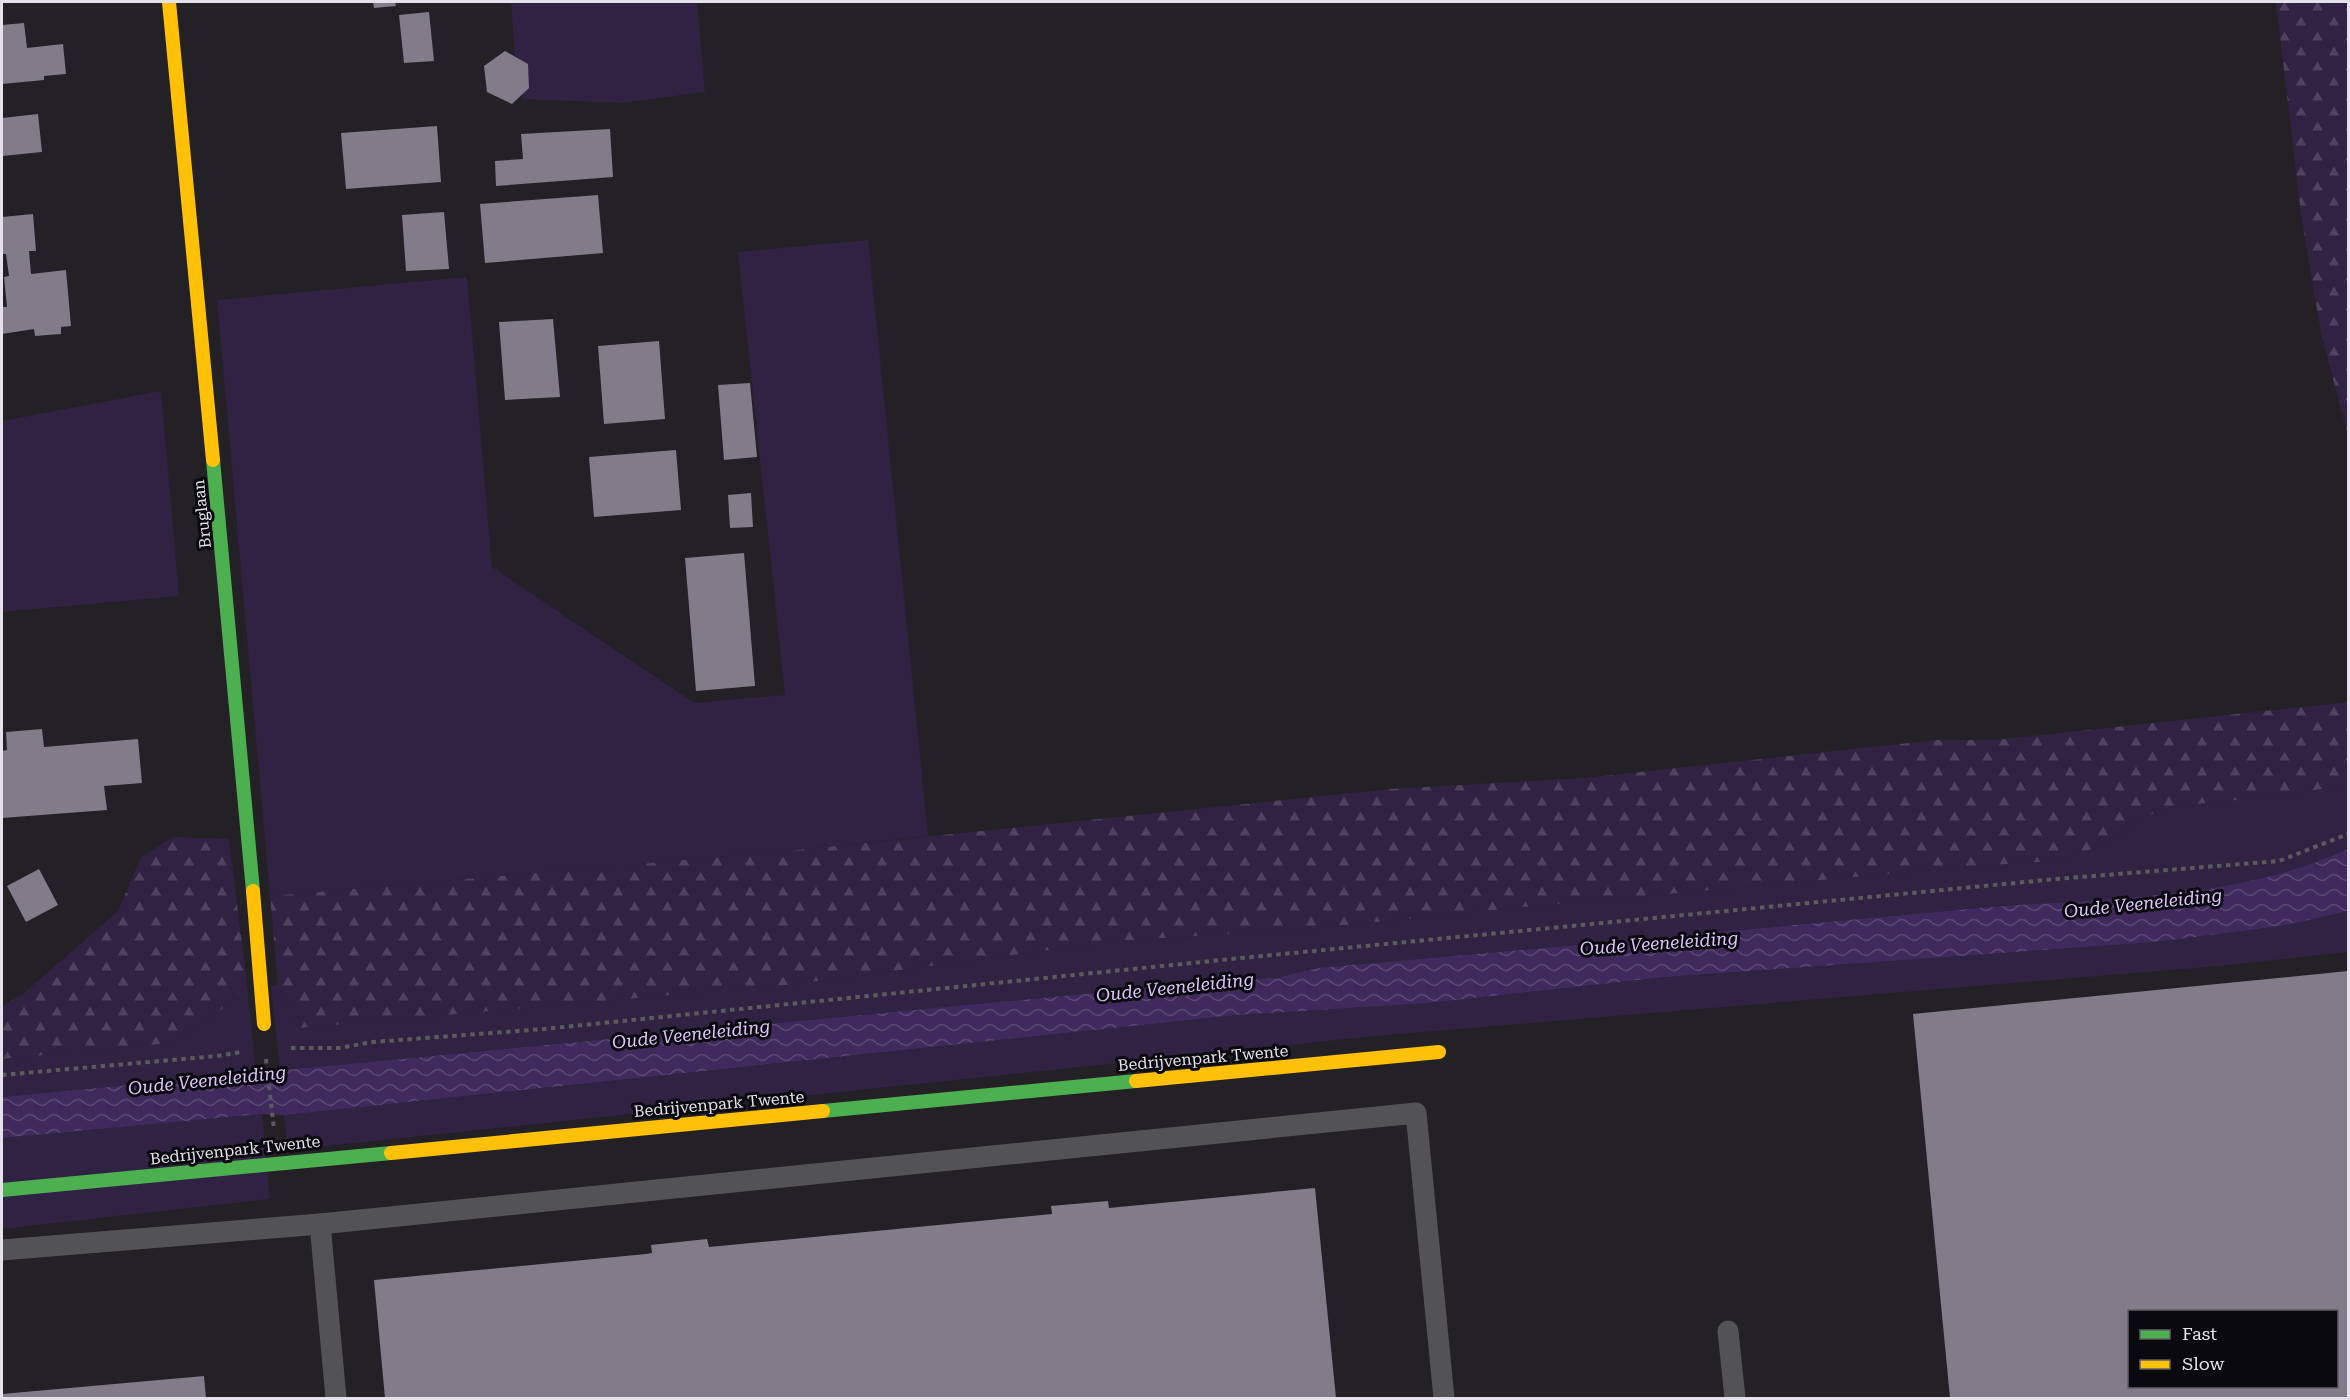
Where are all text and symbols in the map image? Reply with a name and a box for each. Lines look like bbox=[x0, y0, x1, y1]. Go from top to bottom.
street label: Bruglaan bbox=[189, 479, 215, 549]
water label: Oude Veeneleiding bbox=[2063, 884, 2223, 922]
water label: Oude Veeneleiding bbox=[1579, 927, 1739, 959]
water label: Oude Veeneleiding bbox=[1095, 968, 1255, 1006]
water label: Oude Veeneleiding bbox=[611, 1015, 771, 1053]
street label: Bedrijvenpark Twente bbox=[1117, 1041, 1289, 1075]
water label: Oude Veeneleiding bbox=[127, 1061, 287, 1099]
street label: Bedrijvenpark Twente bbox=[633, 1087, 805, 1121]
street label: Bedrijvenpark Twente bbox=[149, 1132, 321, 1168]
legend bbox=[2128, 1310, 2338, 1388]
text: Fast bbox=[2182, 1323, 2217, 1344]
text: Slow bbox=[2182, 1353, 2224, 1374]

